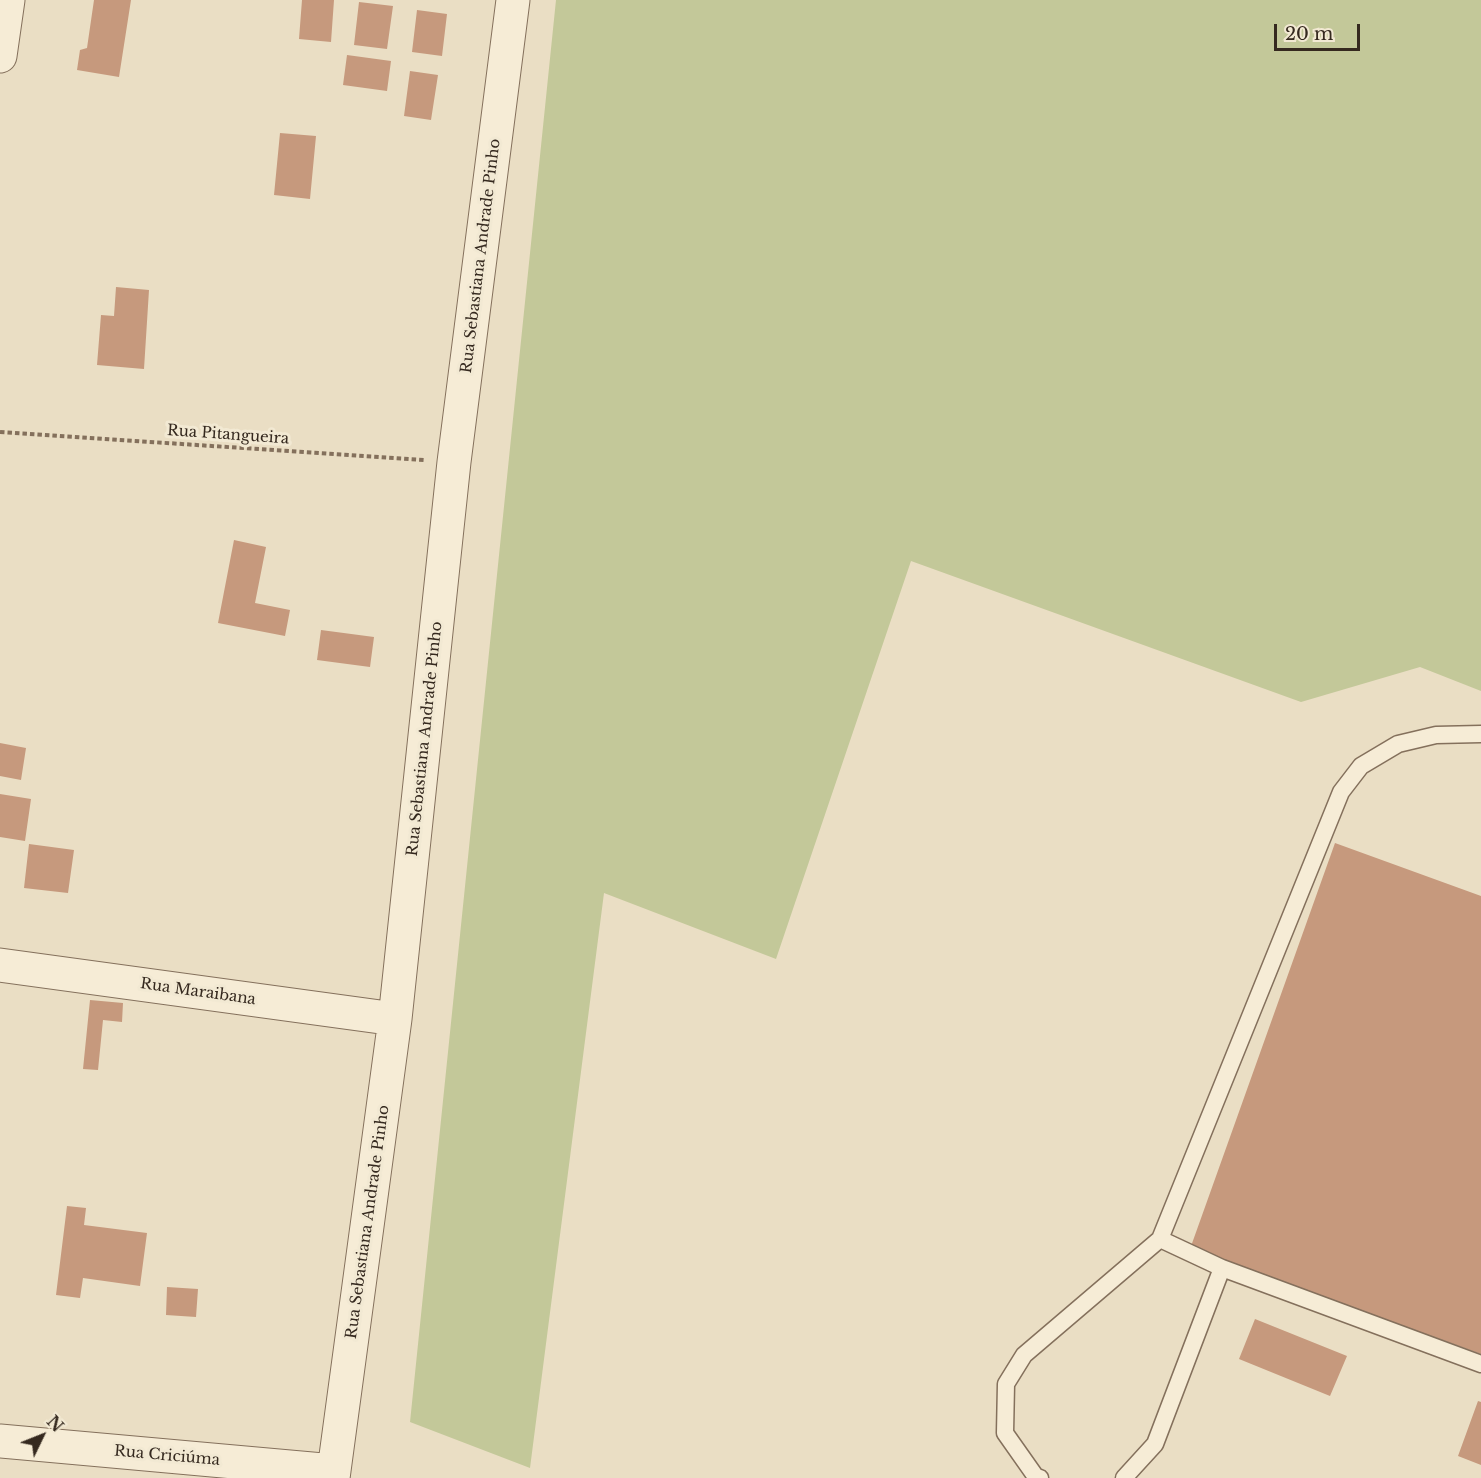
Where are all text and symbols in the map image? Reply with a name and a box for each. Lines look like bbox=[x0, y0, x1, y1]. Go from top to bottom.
scale bar bbox=[1277, 12, 1362, 50]
text: 20 m bbox=[1285, 23, 1333, 45]
street label: Rua Sebastiana Andrade Pinho bbox=[458, 138, 504, 374]
street label: Rua Pitangueira bbox=[166, 422, 290, 448]
street label: Rua Sebastiana Andrade Pinho bbox=[404, 621, 446, 857]
street label: Rua Maraibana bbox=[139, 975, 257, 1009]
street label: Rua Sebastiana Andrade Pinho bbox=[343, 1104, 393, 1340]
north arrow bbox=[12, 1406, 72, 1466]
text: N bbox=[43, 1411, 68, 1436]
street label: Rua Criciúma bbox=[113, 1442, 221, 1470]

